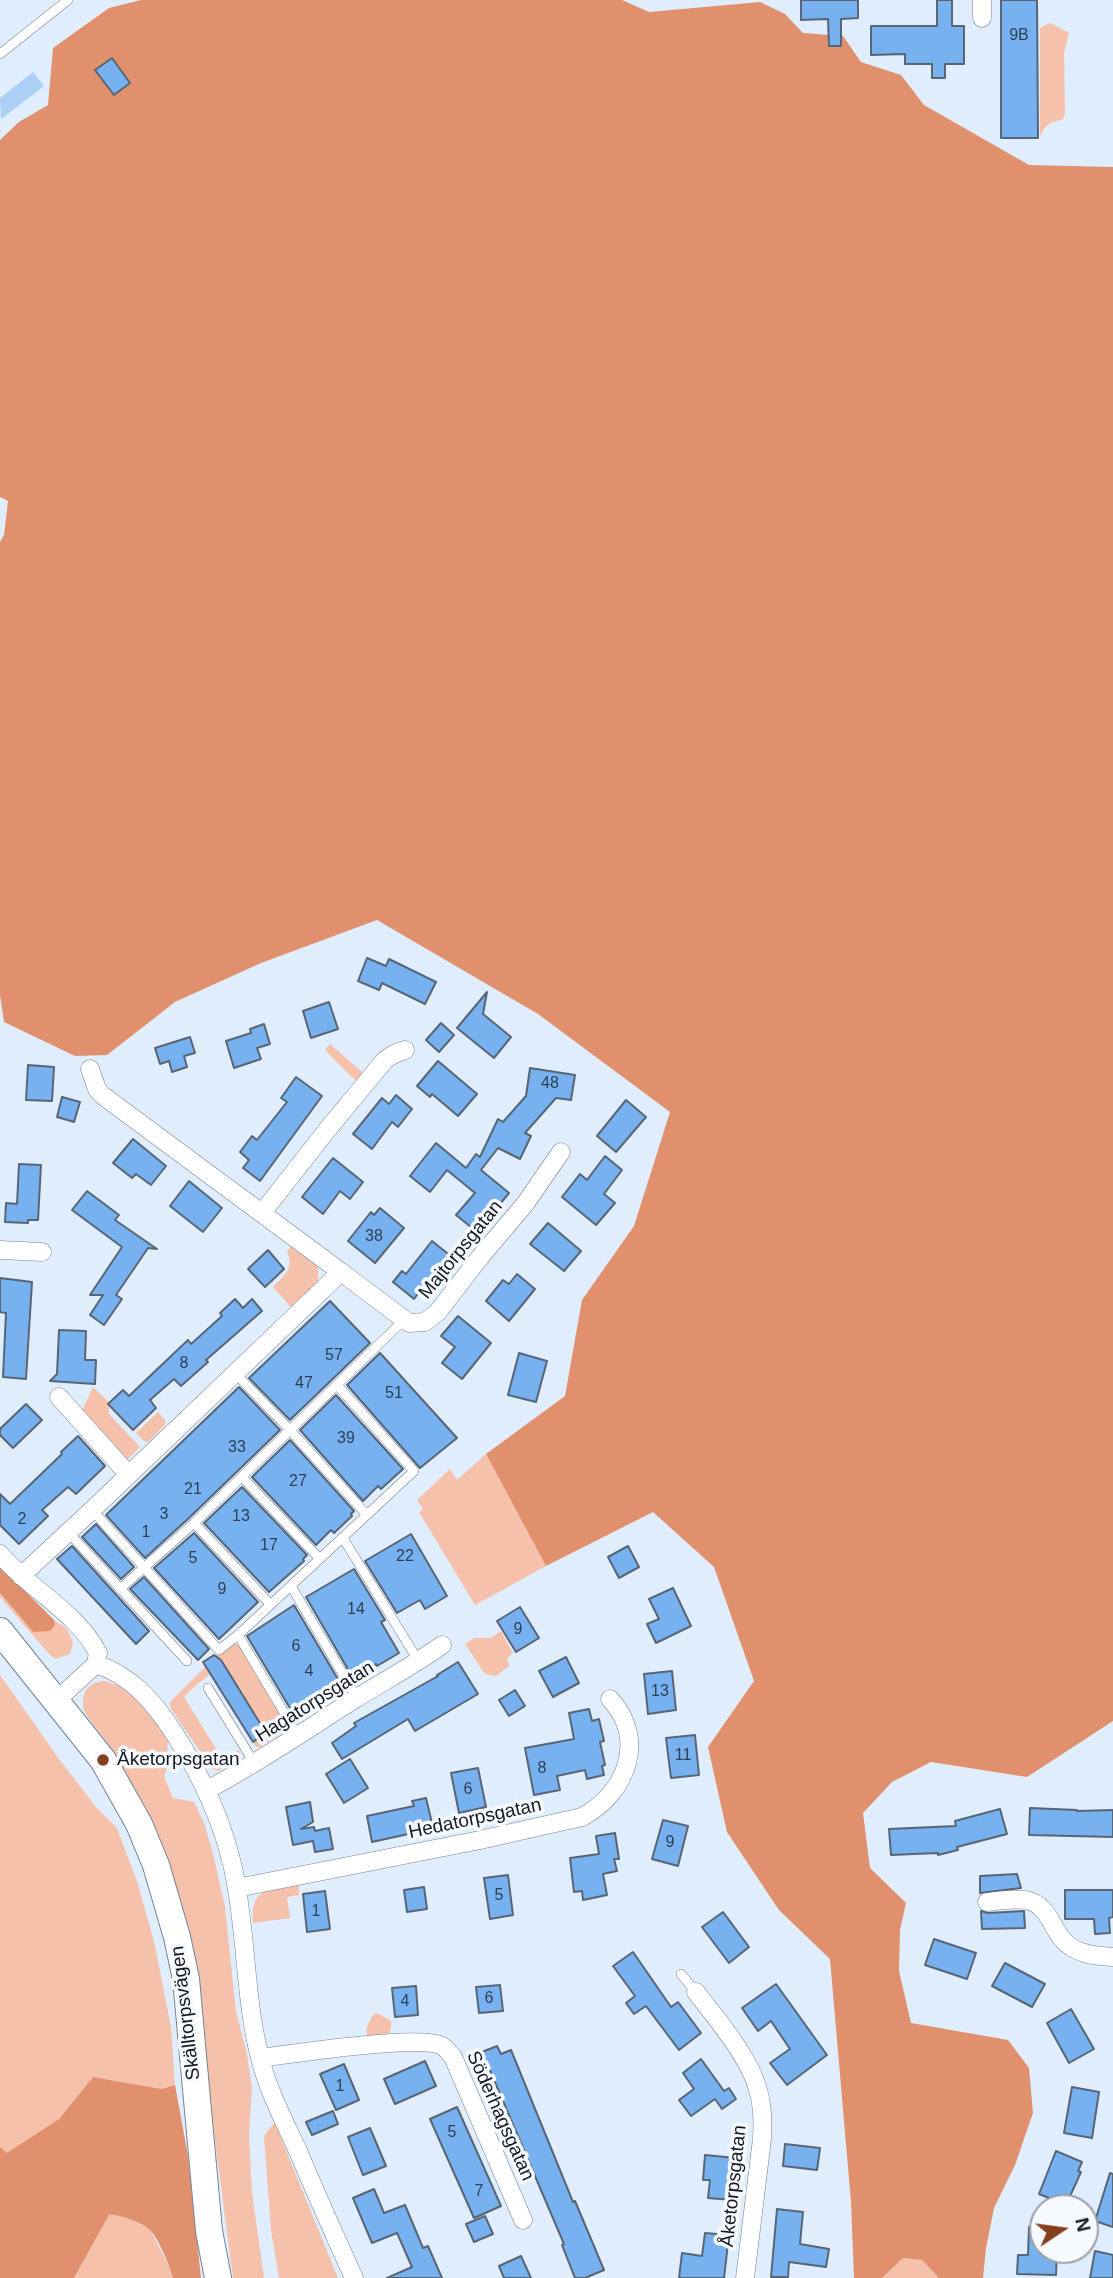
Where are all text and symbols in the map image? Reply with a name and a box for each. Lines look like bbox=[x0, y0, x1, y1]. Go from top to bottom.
house number: 9B bbox=[1009, 26, 1029, 46]
house number: 48 bbox=[541, 1074, 559, 1094]
street label: Majtorpsgatan bbox=[414, 1196, 508, 1304]
house number: 38 bbox=[365, 1227, 383, 1247]
house number: 57 bbox=[325, 1346, 343, 1366]
house number: 8 bbox=[180, 1354, 188, 1374]
house number: 47 bbox=[295, 1374, 313, 1394]
house number: 51 bbox=[385, 1384, 403, 1404]
house number: 39 bbox=[337, 1429, 355, 1449]
house number: 33 bbox=[228, 1438, 246, 1458]
house number: 27 bbox=[289, 1472, 307, 1492]
house number: 21 bbox=[184, 1480, 202, 1500]
house number: 3 bbox=[160, 1505, 168, 1525]
house number: 13 bbox=[232, 1507, 250, 1527]
house number: 2 bbox=[18, 1510, 26, 1530]
house number: 1 bbox=[142, 1523, 150, 1543]
house number: 17 bbox=[260, 1536, 278, 1556]
house number: 22 bbox=[396, 1547, 414, 1567]
house number: 5 bbox=[189, 1549, 197, 1569]
house number: 9 bbox=[218, 1580, 226, 1600]
house number: 14 bbox=[347, 1600, 365, 1620]
house number: 9 bbox=[514, 1620, 522, 1640]
house number: 6 bbox=[292, 1637, 300, 1657]
street label: Hagatorpsgatan bbox=[252, 1657, 378, 1747]
house number: 4 bbox=[305, 1662, 313, 1682]
house number: 13 bbox=[651, 1682, 669, 1702]
house number: 11 bbox=[675, 1746, 691, 1766]
place label: Åketorpsgatan bbox=[117, 1749, 240, 1771]
marker: Åketorpsgatan bbox=[95, 1752, 111, 1768]
house number: 8 bbox=[538, 1759, 546, 1779]
house number: 6 bbox=[464, 1780, 472, 1800]
street label: Hedatorpsgatan bbox=[407, 1794, 543, 1844]
house number: 9 bbox=[666, 1833, 674, 1853]
house number: 5 bbox=[495, 1886, 503, 1906]
house number: 1 bbox=[312, 1902, 320, 1922]
street label: Skälltorpsvägen bbox=[166, 1945, 206, 2081]
house number: 6 bbox=[485, 1989, 493, 2009]
house number: 4 bbox=[401, 1992, 409, 2012]
street label: Söderhagsgatan bbox=[461, 2048, 539, 2184]
house number: 1 bbox=[336, 2077, 344, 2097]
house number: 5 bbox=[448, 2123, 456, 2143]
street label: Åketorpsgatan bbox=[716, 2124, 752, 2248]
house number: 7 bbox=[475, 2182, 483, 2202]
north arrow bbox=[1029, 2194, 1099, 2264]
text: N bbox=[1071, 2216, 1095, 2234]

